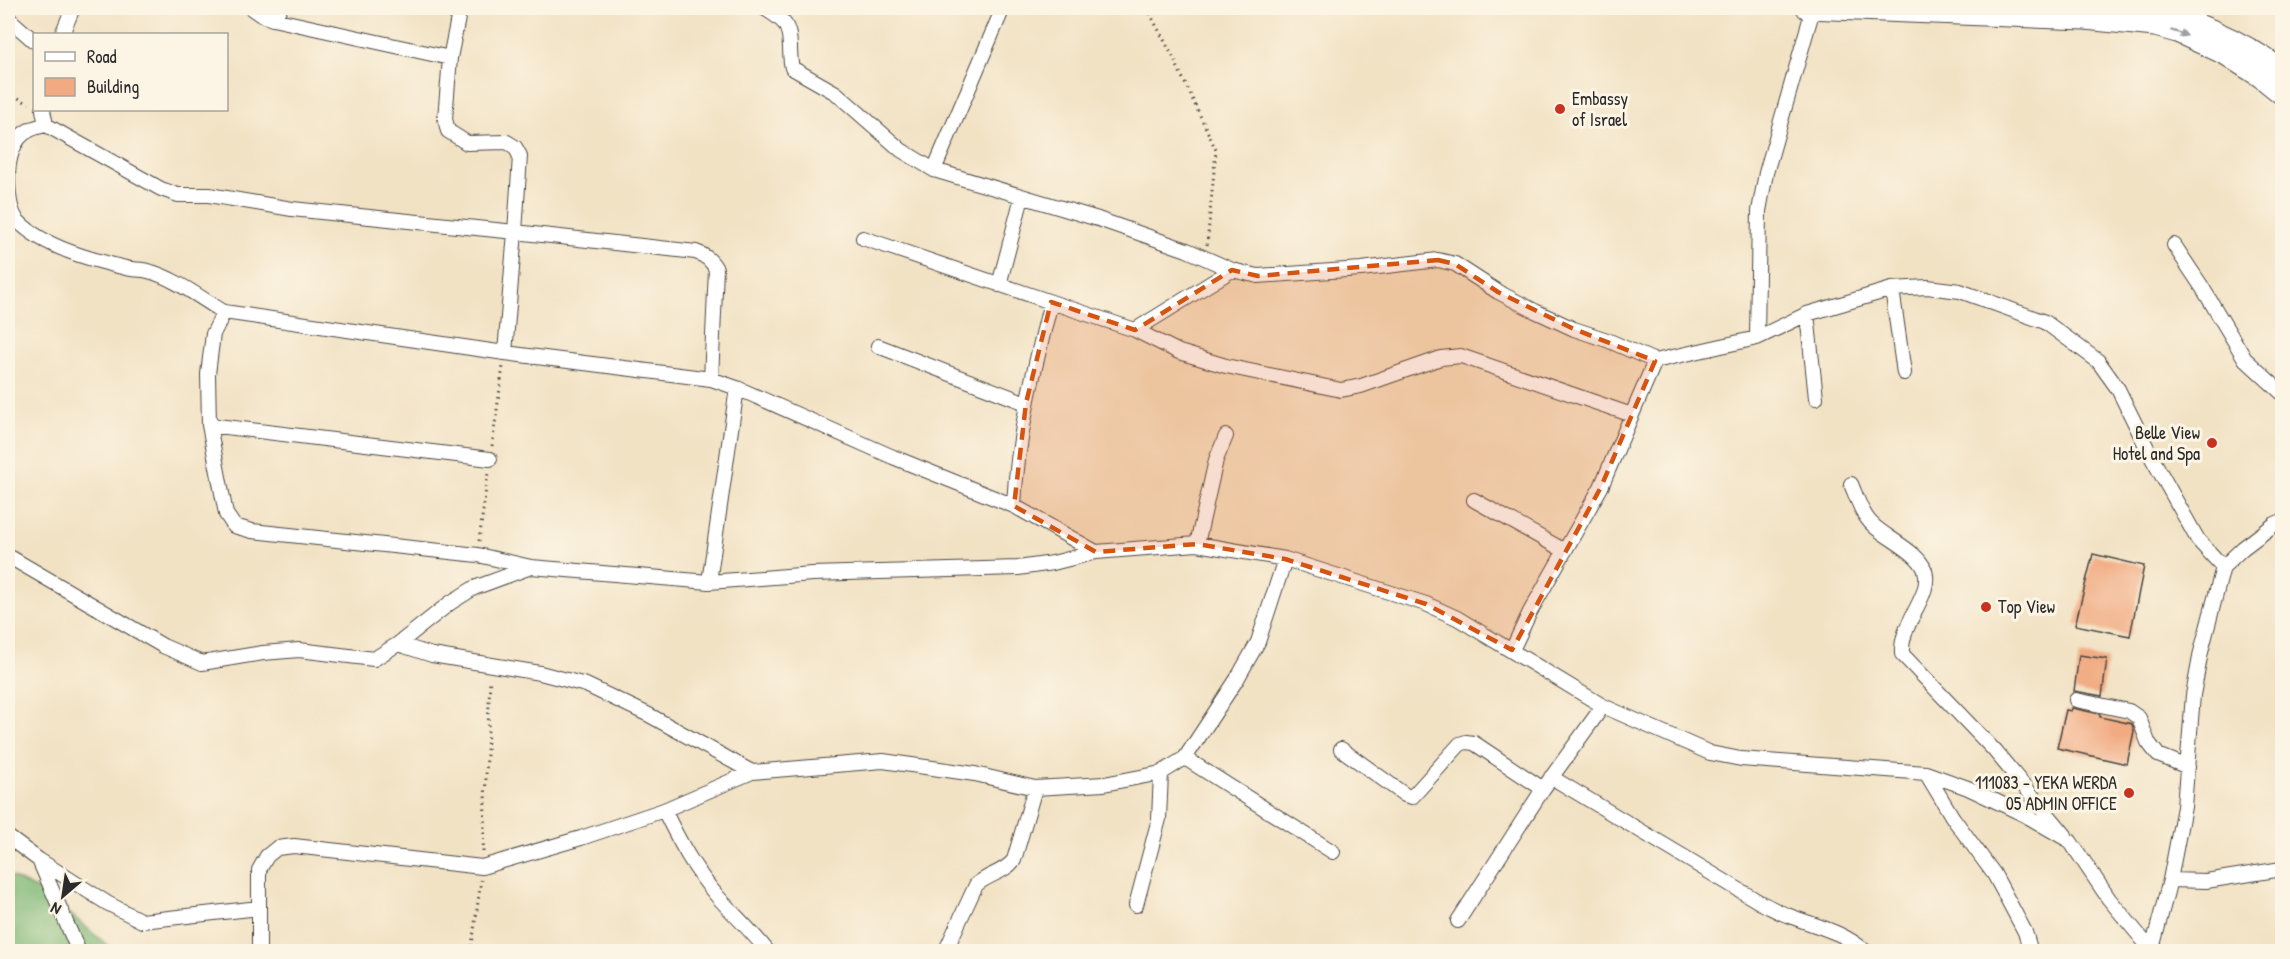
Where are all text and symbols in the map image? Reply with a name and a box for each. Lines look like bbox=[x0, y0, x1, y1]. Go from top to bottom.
one-way arrow bbox=[2170, 29, 2188, 39]
legend bbox=[33, 33, 228, 111]
text: Road bbox=[87, 44, 117, 69]
text: Building bbox=[87, 74, 139, 99]
place label: Embassy of Israel bbox=[1572, 86, 1629, 132]
marker: Embassy of Israel bbox=[1553, 102, 1567, 116]
place label: Belle View Hotel and Spa bbox=[2113, 420, 2200, 466]
marker: Belle View Hotel and Spa bbox=[2205, 436, 2219, 450]
place label: Top View bbox=[1998, 594, 2055, 619]
marker: Top View bbox=[1979, 600, 1993, 614]
place label: 111083 - YEKA WERDA 05 ADMIN OFFICE bbox=[1975, 770, 2117, 816]
marker: 111083 - YEKA WERDA 05 ADMIN OFFICE bbox=[2122, 786, 2136, 800]
north arrow bbox=[33, 866, 93, 926]
text: N bbox=[46, 897, 65, 921]

